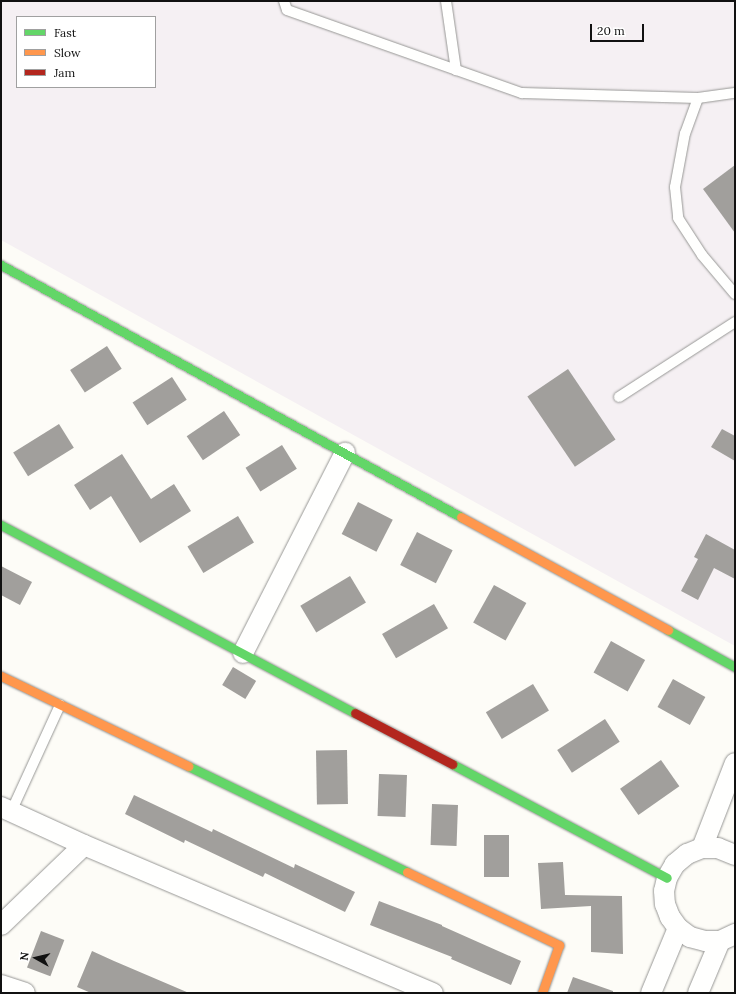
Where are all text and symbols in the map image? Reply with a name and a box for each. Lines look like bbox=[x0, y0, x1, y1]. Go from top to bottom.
legend bbox=[16, 16, 156, 88]
scale bar bbox=[592, 16, 646, 42]
text: 20 m bbox=[597, 23, 625, 38]
text: Fast bbox=[54, 25, 77, 40]
text: Slow bbox=[54, 45, 81, 60]
text: Jam bbox=[54, 65, 75, 80]
north arrow bbox=[16, 938, 56, 978]
text: N bbox=[17, 951, 32, 962]

